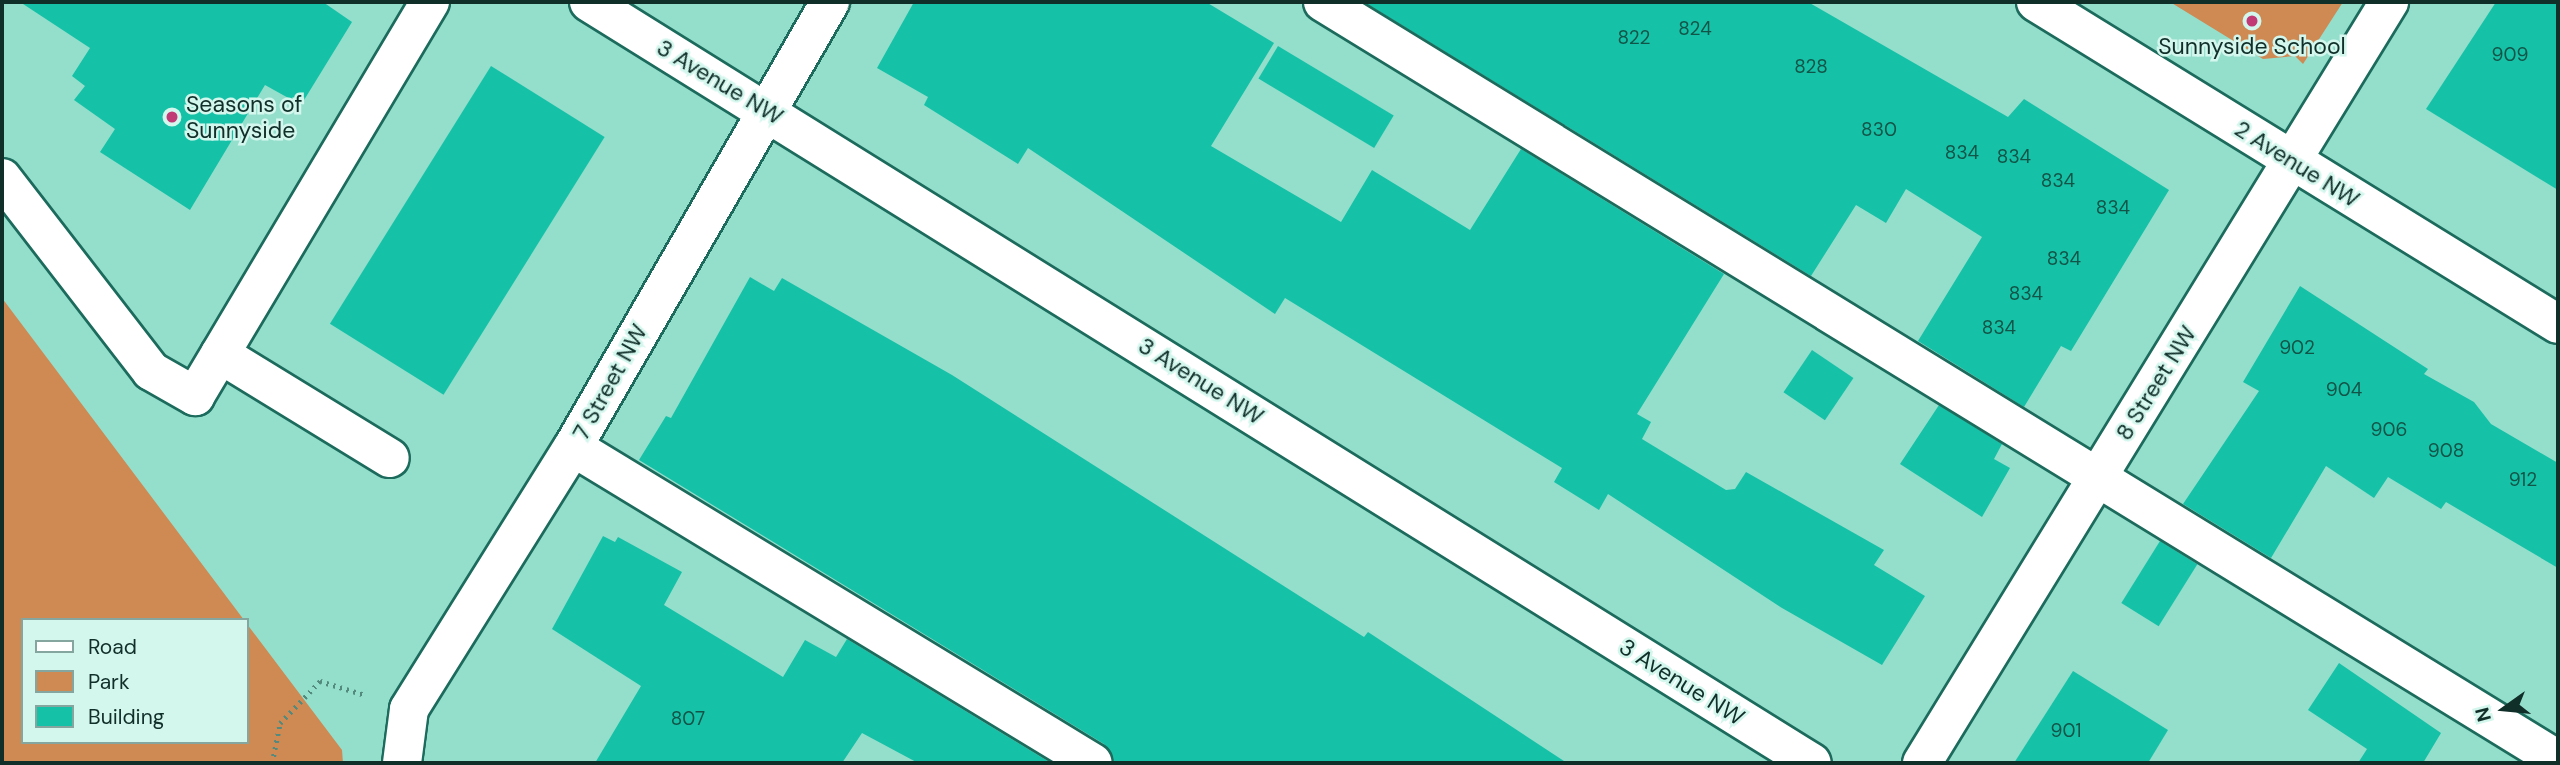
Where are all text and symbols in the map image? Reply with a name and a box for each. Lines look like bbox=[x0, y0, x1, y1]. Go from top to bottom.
marker: Sunnyside School bbox=[2244, 13, 2260, 29]
house number: 824 bbox=[1678, 18, 1712, 40]
house number: 822 bbox=[1617, 27, 1651, 49]
place label: Sunnyside School bbox=[2158, 32, 2346, 60]
street label: 3 Avenue NW bbox=[652, 34, 788, 130]
house number: 909 bbox=[2492, 44, 2528, 66]
house number: 828 bbox=[1794, 56, 1828, 78]
place label: Seasons of Sunnyside bbox=[186, 90, 302, 144]
marker: Seasons of Sunnyside bbox=[164, 109, 180, 125]
street label: 2 Avenue NW bbox=[2230, 115, 2364, 213]
house number: 830 bbox=[1861, 119, 1897, 141]
house number: 834 bbox=[1945, 142, 1979, 164]
house number: 834 bbox=[1997, 146, 2031, 168]
house number: 834 bbox=[2041, 170, 2075, 192]
house number: 834 bbox=[2096, 197, 2130, 219]
house number: 834 bbox=[2047, 248, 2081, 270]
house number: 834 bbox=[2009, 283, 2043, 305]
house number: 834 bbox=[1982, 317, 2016, 339]
street label: 7 Street NW bbox=[567, 319, 653, 445]
street label: 8 Street NW bbox=[2110, 321, 2202, 445]
street label: 3 Avenue NW bbox=[1133, 332, 1269, 430]
house number: 902 bbox=[2279, 337, 2315, 359]
house number: 904 bbox=[2326, 379, 2362, 401]
house number: 906 bbox=[2371, 419, 2407, 441]
house number: 908 bbox=[2428, 440, 2464, 462]
house number: 912 bbox=[2509, 469, 2537, 491]
legend bbox=[21, 618, 248, 744]
text: Road bbox=[88, 633, 137, 661]
street label: 3 Avenue NW bbox=[1614, 633, 1750, 731]
text: Park bbox=[88, 668, 129, 696]
north arrow bbox=[2469, 674, 2539, 744]
text: Building bbox=[88, 703, 164, 731]
text: N bbox=[2469, 705, 2497, 725]
house number: 807 bbox=[671, 708, 705, 730]
house number: 901 bbox=[2051, 720, 2081, 742]

